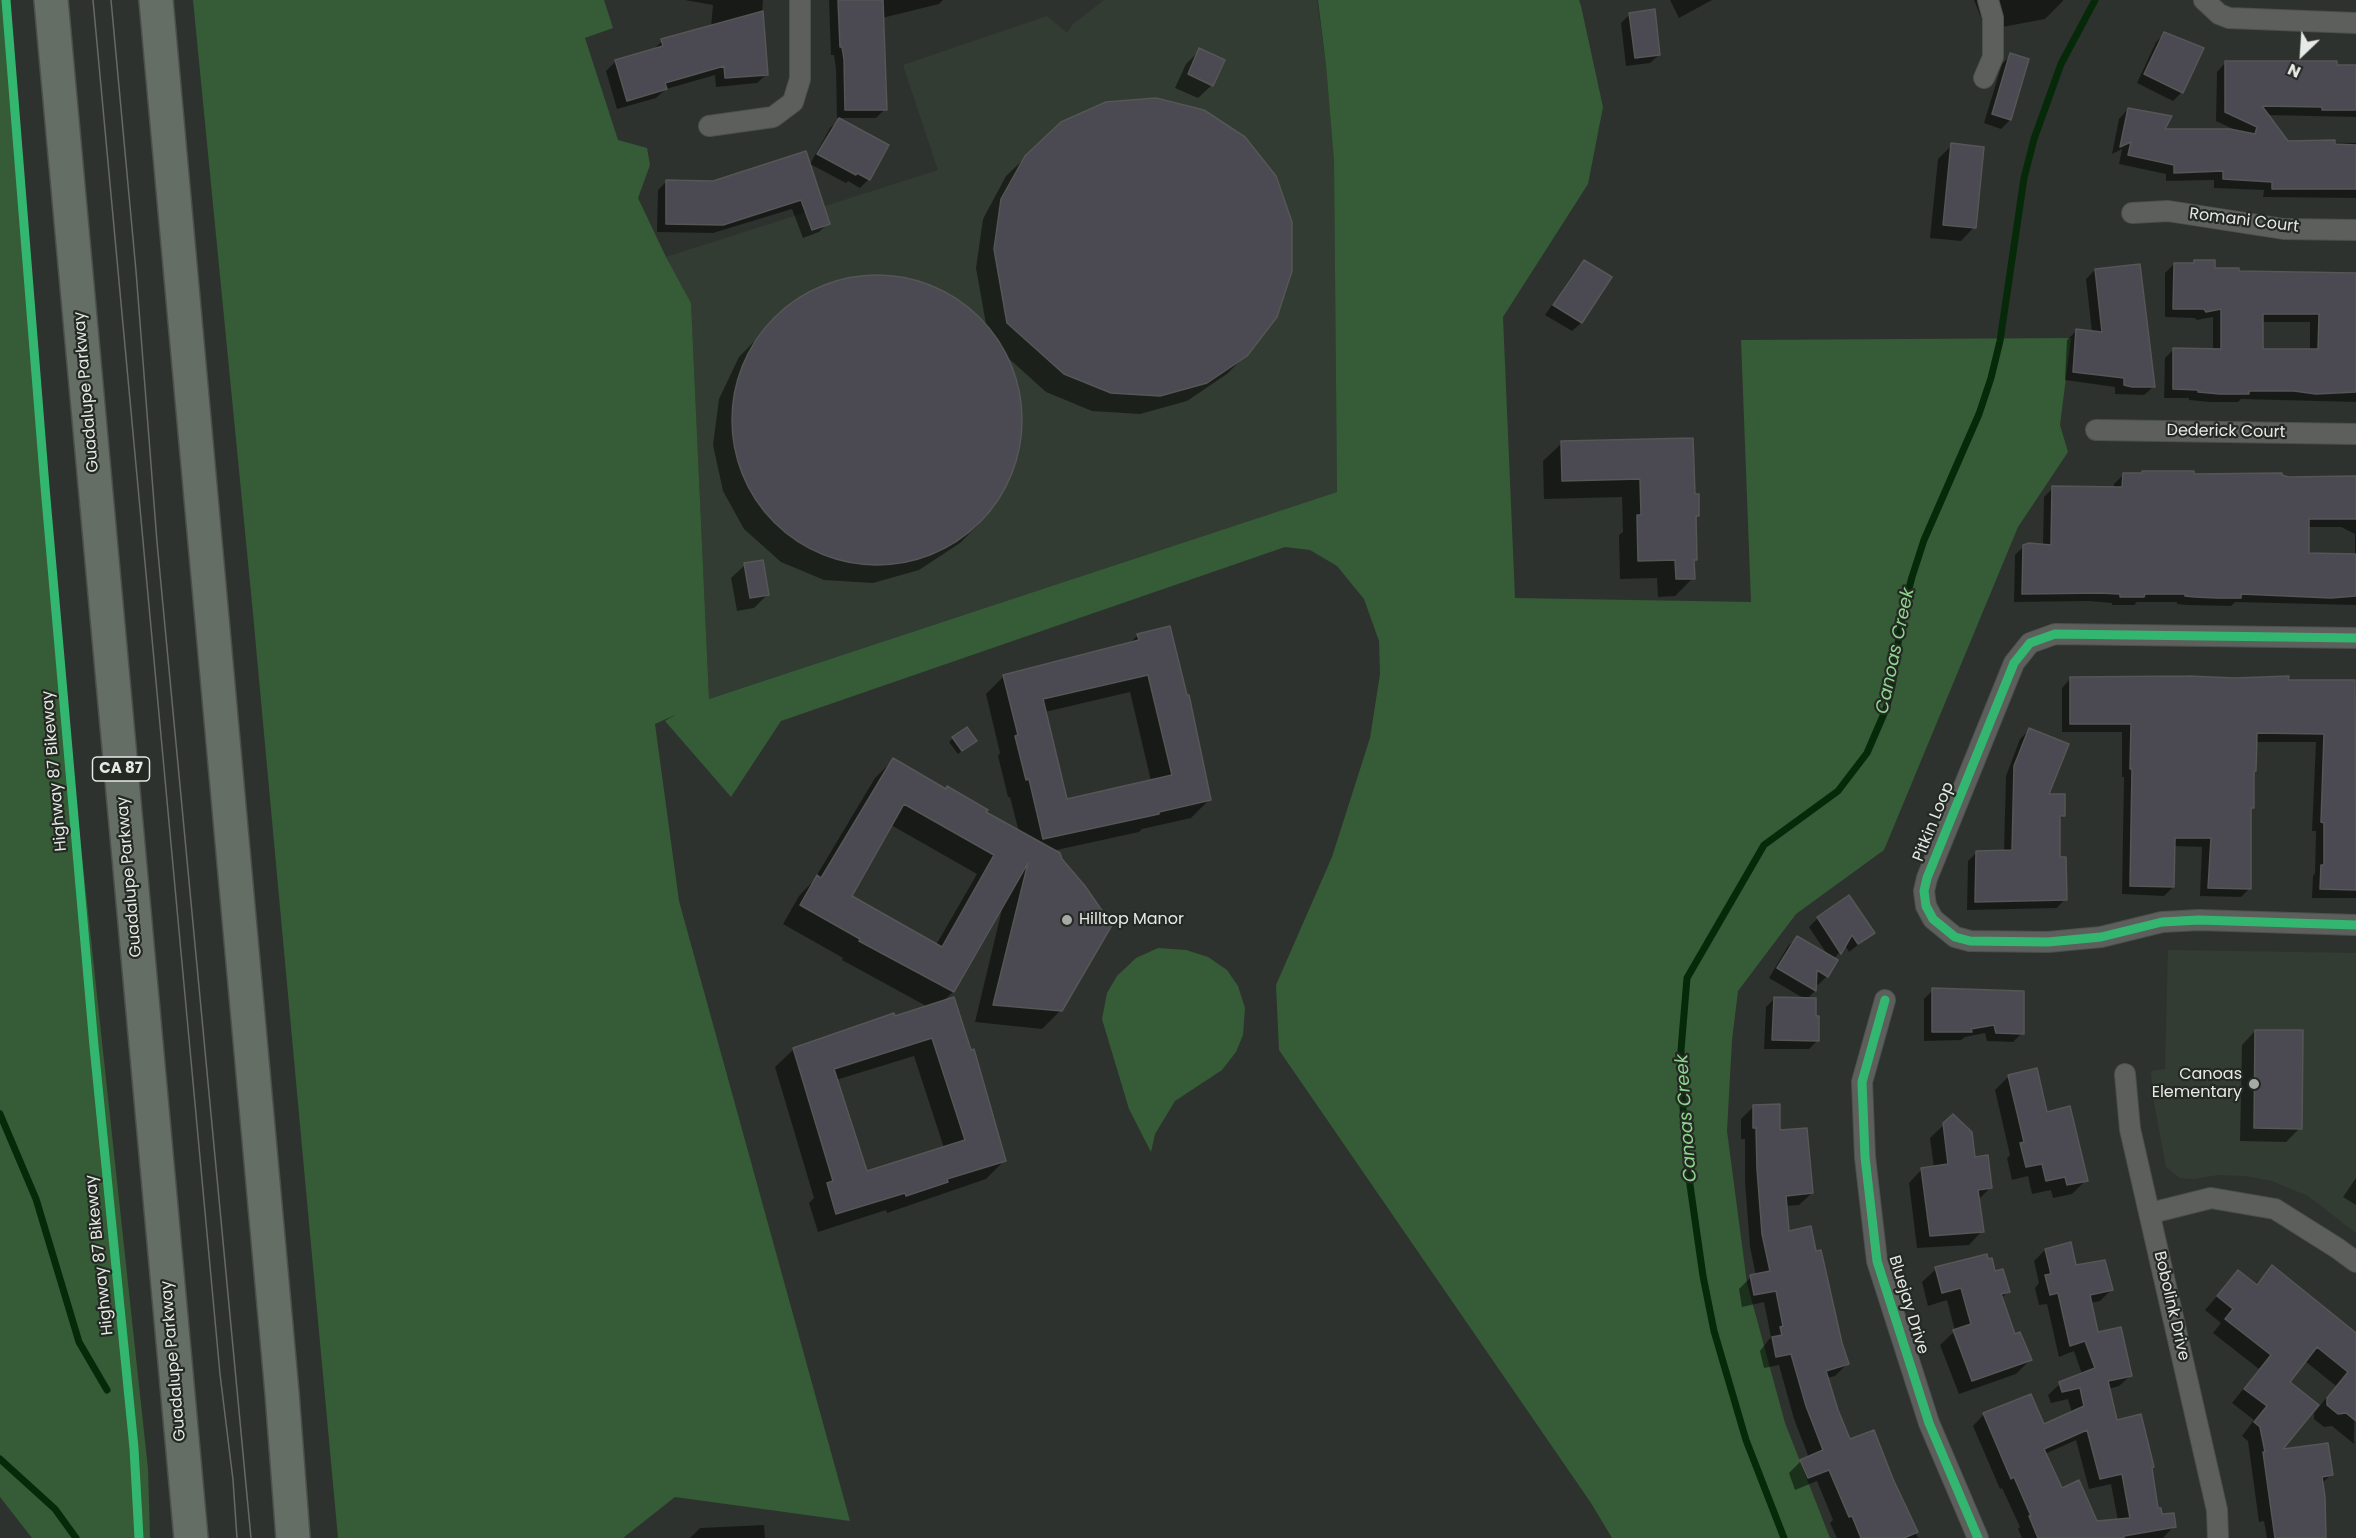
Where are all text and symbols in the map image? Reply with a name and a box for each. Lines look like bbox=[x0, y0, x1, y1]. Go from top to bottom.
north arrow bbox=[2272, 24, 2332, 84]
text: N bbox=[2284, 58, 2305, 84]
street label: Romani Court bbox=[2188, 205, 2300, 237]
street label: Guadalupe Parkway bbox=[70, 311, 104, 473]
street label: Dederick Court bbox=[2166, 421, 2286, 443]
water label: Canoas Creek bbox=[1872, 586, 1920, 716]
street label: Highway 87 Bikeway bbox=[38, 690, 72, 852]
road number: CA 87 bbox=[92, 757, 150, 781]
street label: Pitkin Loop bbox=[1909, 779, 1959, 865]
street label: Guadalupe Parkway bbox=[113, 796, 147, 958]
place label: Hilltop Manor bbox=[1079, 910, 1184, 930]
marker: Hilltop Manor bbox=[1060, 913, 1074, 927]
water label: Canoas Creek bbox=[1672, 1053, 1702, 1183]
place label: Canoas Elementary bbox=[2152, 1065, 2242, 1103]
marker: Canoas Elementary bbox=[2247, 1077, 2261, 1091]
street label: Highway 87 Bikeway bbox=[82, 1174, 118, 1336]
street label: Bobolink Drive bbox=[2149, 1249, 2193, 1363]
street label: Bluejay Drive bbox=[1884, 1253, 1932, 1357]
street label: Guadalupe Parkway bbox=[157, 1280, 191, 1442]

